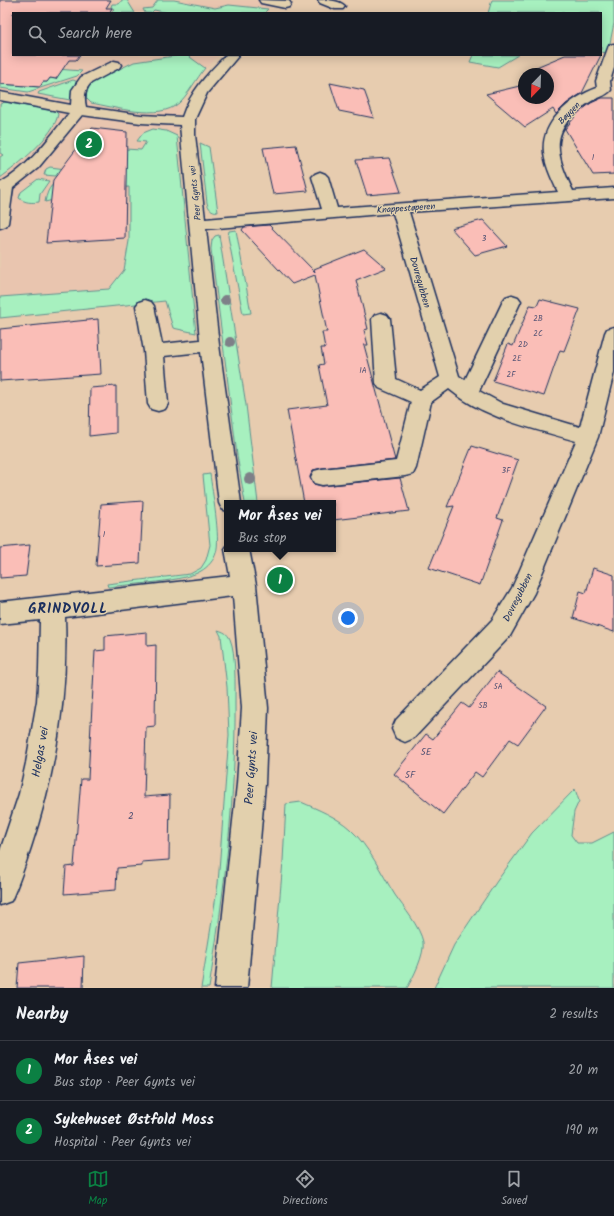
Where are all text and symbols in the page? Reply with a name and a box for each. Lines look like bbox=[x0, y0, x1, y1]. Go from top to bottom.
search box bbox=[12, 12, 602, 56]
text: Search here bbox=[58, 22, 132, 46]
icon: search bbox=[26, 23, 48, 45]
north arrow bbox=[518, 68, 554, 104]
street label: Bøygen bbox=[555, 98, 584, 128]
pin: 2 bbox=[76, 129, 102, 159]
house number: 1 bbox=[592, 151, 595, 164]
street label: Peer Gynts vei bbox=[185, 164, 206, 221]
street label: Knappestøperen bbox=[376, 199, 436, 218]
house number: 3 bbox=[482, 232, 487, 245]
street label: Dovregubben bbox=[405, 255, 435, 310]
house number: 2B bbox=[533, 312, 543, 325]
house number: 2C bbox=[533, 327, 543, 340]
house number: 2D bbox=[518, 338, 528, 351]
house number: 2E bbox=[512, 352, 522, 365]
house number: 1A bbox=[359, 364, 367, 377]
house number: 2F bbox=[507, 368, 516, 381]
house number: 3F bbox=[502, 464, 511, 477]
popup bbox=[224, 500, 336, 552]
text: Mor Åses vei bbox=[238, 504, 322, 528]
house number: 1 bbox=[103, 528, 106, 541]
text: Bus stop bbox=[238, 528, 286, 549]
pin: 1 bbox=[267, 565, 293, 595]
street label: Dovregubben bbox=[499, 570, 537, 625]
district label: GRINDVOLL bbox=[28, 598, 108, 620]
your location bbox=[338, 608, 358, 628]
house number: 5A bbox=[493, 680, 503, 693]
house number: 5B bbox=[478, 699, 488, 712]
street label: Helgas vei bbox=[27, 724, 54, 779]
street label: Peer Gynts vei bbox=[239, 730, 264, 805]
house number: 5E bbox=[420, 744, 433, 760]
house number: 5F bbox=[405, 767, 416, 783]
house number: 2 bbox=[128, 808, 134, 824]
text: Nearby bbox=[16, 1001, 68, 1028]
text: 2 results bbox=[550, 1004, 598, 1025]
text: Mor Åses vei bbox=[54, 1048, 138, 1072]
text: 1 bbox=[27, 1060, 31, 1081]
text: 20 m bbox=[568, 1060, 598, 1081]
text: Bus stop · Peer Gynts vei bbox=[54, 1072, 195, 1093]
text: Sykehuset Østfold Moss bbox=[54, 1108, 214, 1132]
text: 2 bbox=[25, 1120, 33, 1141]
text: 190 m bbox=[566, 1120, 598, 1141]
text: Hospital · Peer Gynts vei bbox=[54, 1132, 191, 1153]
tab: Map bbox=[87, 1168, 109, 1210]
tab: Directions bbox=[282, 1168, 328, 1210]
tab: Saved bbox=[501, 1168, 527, 1210]

